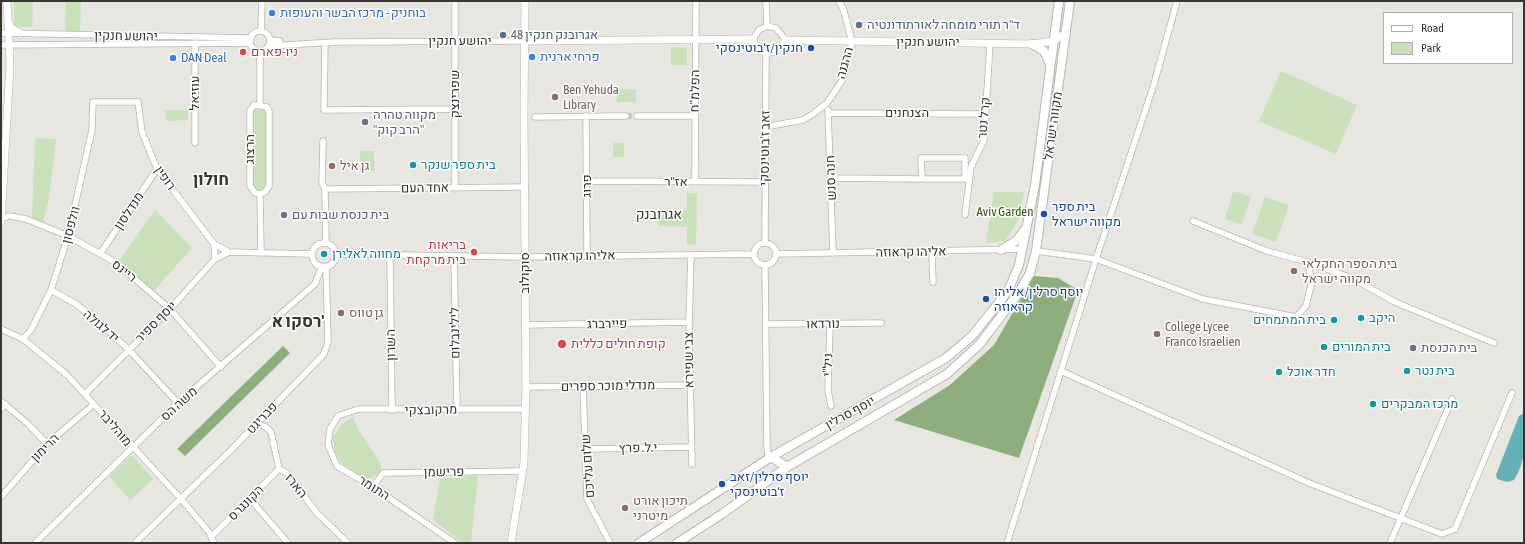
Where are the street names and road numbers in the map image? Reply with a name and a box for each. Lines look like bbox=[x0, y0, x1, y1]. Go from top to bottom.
street label: יהושע חנקין bbox=[94, 28, 158, 44]
street label: יהושע חנקין bbox=[428, 33, 492, 49]
street label: יהושע חנקין bbox=[896, 34, 960, 50]
street label: ההגנה bbox=[833, 45, 857, 81]
street label: הפלמ"ח bbox=[687, 69, 703, 113]
street label: שפרינצק bbox=[447, 70, 463, 118]
street label: עוזיאל bbox=[187, 76, 203, 110]
street label: מקווה ישראל bbox=[1040, 91, 1066, 161]
street label: קרל נטר bbox=[974, 96, 994, 140]
street label: הצנחנים bbox=[885, 105, 929, 121]
street label: זאב ז'בוטינסקי bbox=[757, 110, 773, 186]
street label: הרצוג bbox=[242, 134, 258, 164]
street label: חנה סנש bbox=[822, 155, 840, 201]
street label: רופין bbox=[151, 163, 179, 193]
street label: פרוג bbox=[579, 174, 595, 198]
street label: אז"ר bbox=[664, 174, 688, 190]
street label: אחד העם bbox=[401, 180, 449, 196]
street label: מנדלסון bbox=[111, 189, 147, 233]
street label: וולפסון bbox=[59, 204, 83, 246]
street label: אליהו קראוזה bbox=[875, 244, 947, 260]
street label: אליהו קראוזה bbox=[544, 248, 616, 264]
street label: סוקולוב bbox=[517, 252, 533, 294]
street label: ריינס bbox=[108, 256, 140, 286]
street label: יוסף ספיר bbox=[132, 298, 180, 346]
street label: יד לגולה bbox=[80, 306, 122, 346]
street label: לילינבלום bbox=[447, 307, 463, 359]
street label: פיירברג bbox=[587, 316, 627, 332]
street label: נורדאו bbox=[806, 316, 840, 332]
street label: השרון bbox=[383, 329, 399, 361]
street label: צבי שפירא bbox=[681, 331, 697, 389]
street label: ניל"י bbox=[820, 353, 836, 377]
street label: מנדלי מוכר ספרים bbox=[561, 377, 655, 395]
street label: משה הס bbox=[157, 384, 201, 424]
street label: יוסף סרלין bbox=[822, 393, 878, 433]
street label: פבריגט bbox=[243, 399, 281, 437]
street label: מרקובצקי bbox=[405, 402, 457, 418]
street label: מוהליבר bbox=[95, 406, 135, 450]
street label: הרימון bbox=[28, 431, 62, 465]
street label: שלום עליכם bbox=[578, 433, 598, 499]
street label: י.ל. פרץ bbox=[619, 440, 657, 456]
street label: פרישמן bbox=[423, 464, 465, 480]
street label: הארז bbox=[281, 471, 311, 501]
street label: התומר bbox=[355, 472, 393, 504]
street label: הקונגרס bbox=[225, 482, 267, 524]

